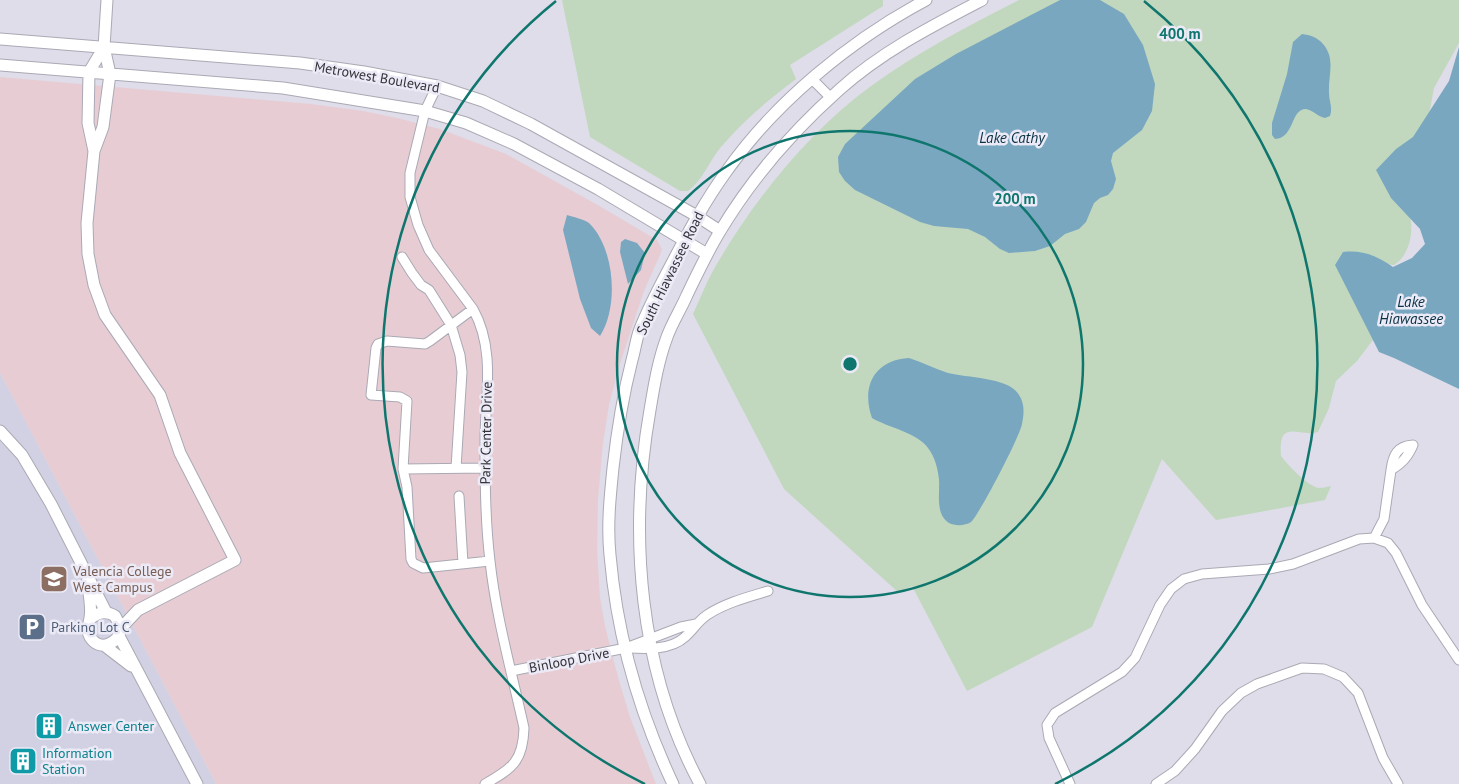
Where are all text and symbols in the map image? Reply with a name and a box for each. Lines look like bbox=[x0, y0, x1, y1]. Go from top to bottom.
text: 400 m bbox=[1159, 24, 1201, 43]
street label: Metrowest Boulevard bbox=[313, 57, 441, 97]
water label: Lake Cathy bbox=[979, 128, 1046, 147]
text: 200 m bbox=[994, 189, 1036, 208]
street label: South Hiawassee Road bbox=[632, 208, 708, 338]
water label: Lake Hiawassee bbox=[1379, 292, 1443, 328]
centre of rings bbox=[841, 355, 859, 373]
street label: Park Center Drive bbox=[476, 381, 496, 485]
place label: Valencia College West Campus bbox=[72, 562, 172, 596]
school or university icon: Valencia College West Campus bbox=[39, 564, 69, 594]
parking icon: Parking Lot C bbox=[17, 612, 47, 642]
place label: Parking Lot C bbox=[51, 618, 130, 636]
street label: Binloop Drive bbox=[527, 643, 611, 677]
building icon: Answer Center bbox=[34, 711, 64, 741]
place label: Answer Center bbox=[68, 717, 154, 735]
place label: Information Station bbox=[42, 744, 112, 778]
building icon: Information Station bbox=[8, 746, 38, 776]

